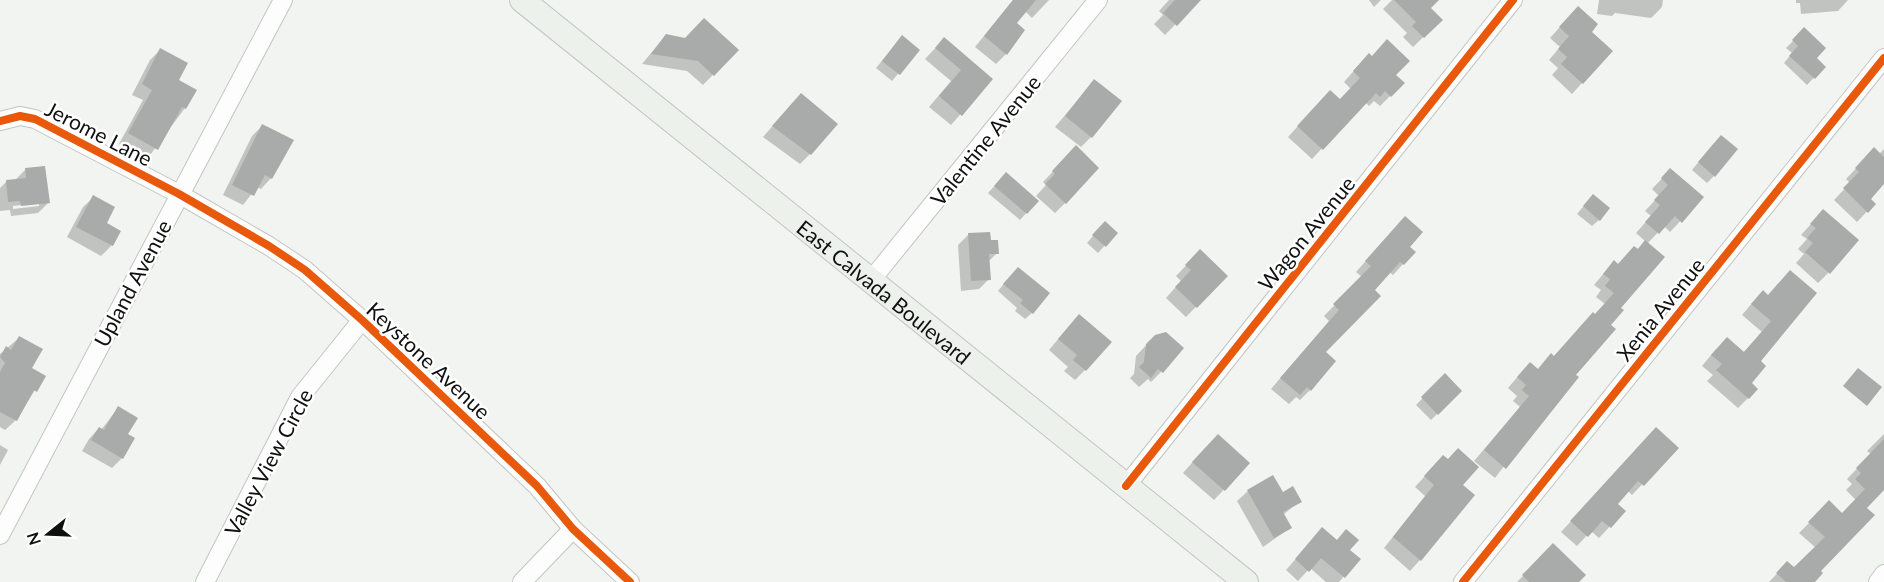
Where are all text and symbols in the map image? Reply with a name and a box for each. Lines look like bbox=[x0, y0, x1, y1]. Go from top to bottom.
street label: Valentine Avenue bbox=[925, 70, 1045, 210]
street label: Jerome Lane bbox=[41, 95, 157, 171]
street label: Wagon Avenue bbox=[1252, 171, 1360, 295]
street label: East Calvada Boulevard bbox=[793, 214, 976, 369]
street label: Upland Avenue bbox=[88, 215, 176, 351]
street label: Xenia Avenue bbox=[1611, 252, 1709, 366]
street label: Keystone Avenue bbox=[362, 296, 496, 424]
street label: Valley View Circle bbox=[219, 384, 317, 540]
north arrow bbox=[18, 504, 78, 564]
text: N bbox=[22, 530, 44, 548]

